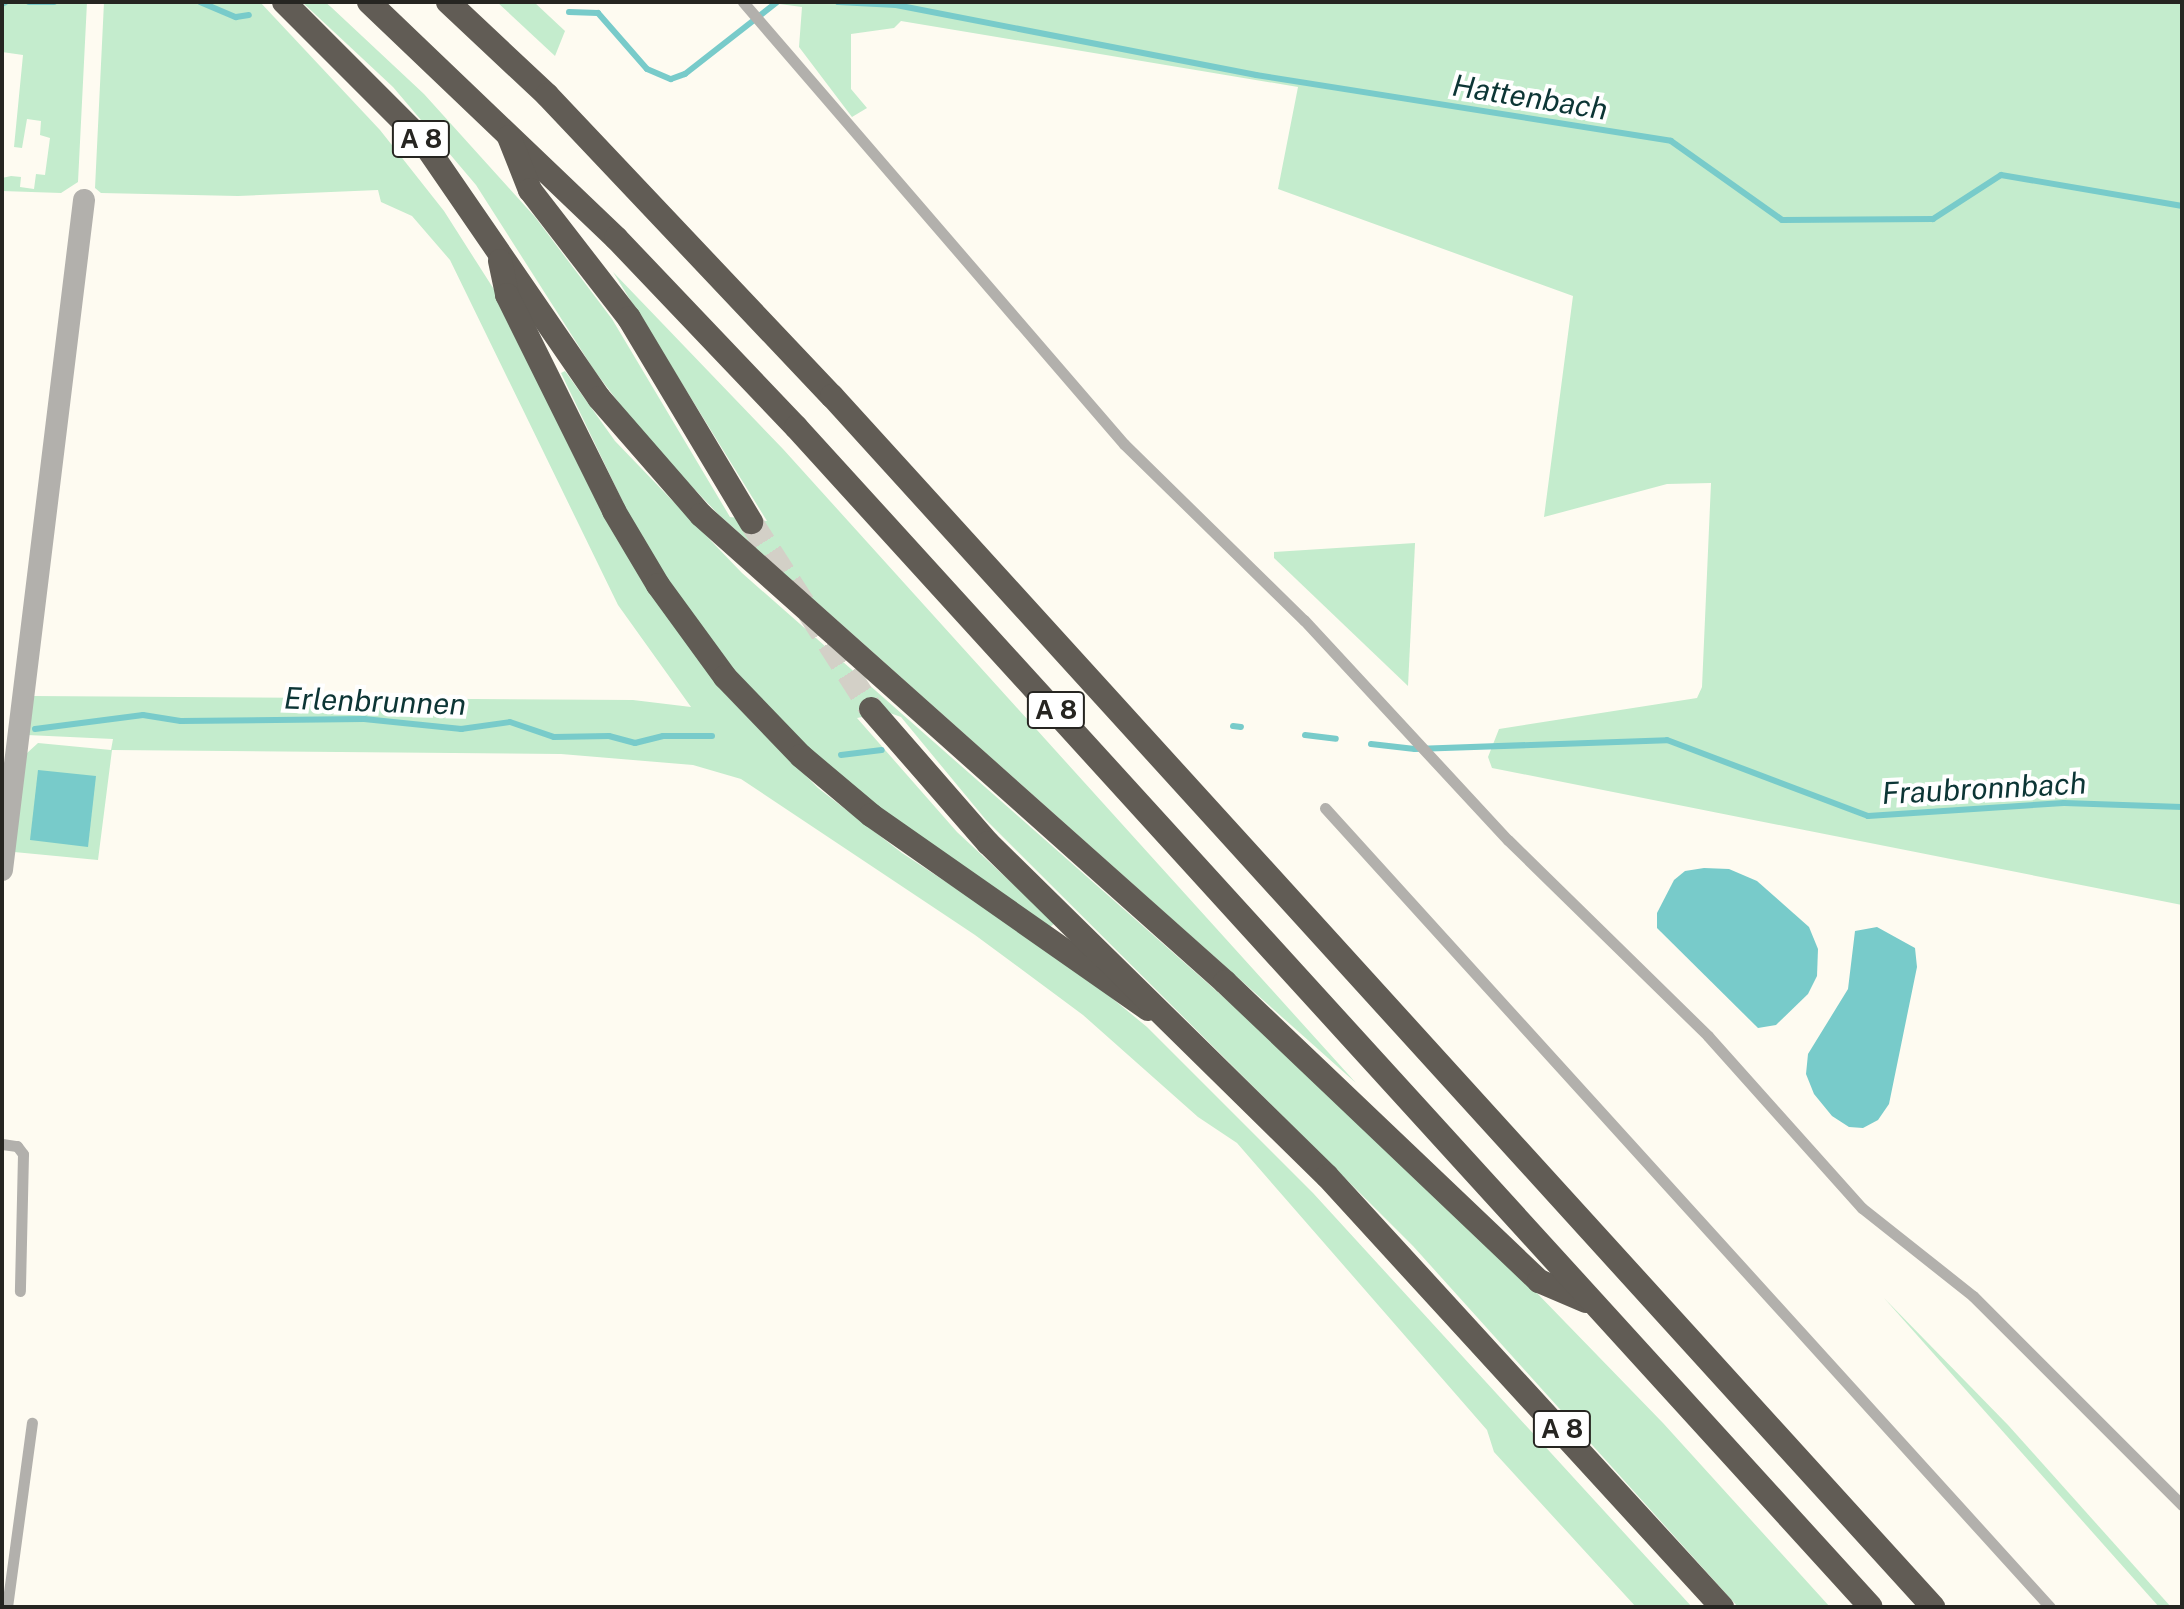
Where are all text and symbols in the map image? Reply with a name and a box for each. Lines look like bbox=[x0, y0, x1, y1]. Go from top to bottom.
water label: Hattenbach bbox=[1450, 67, 1610, 127]
road number: A 8 bbox=[391, 117, 451, 161]
water label: Erlenbrunnen bbox=[283, 680, 467, 722]
road number: A 8 bbox=[1026, 688, 1086, 732]
water label: Fraubronnbach bbox=[1881, 765, 2087, 811]
road number: A 8 bbox=[1532, 1407, 1592, 1451]

